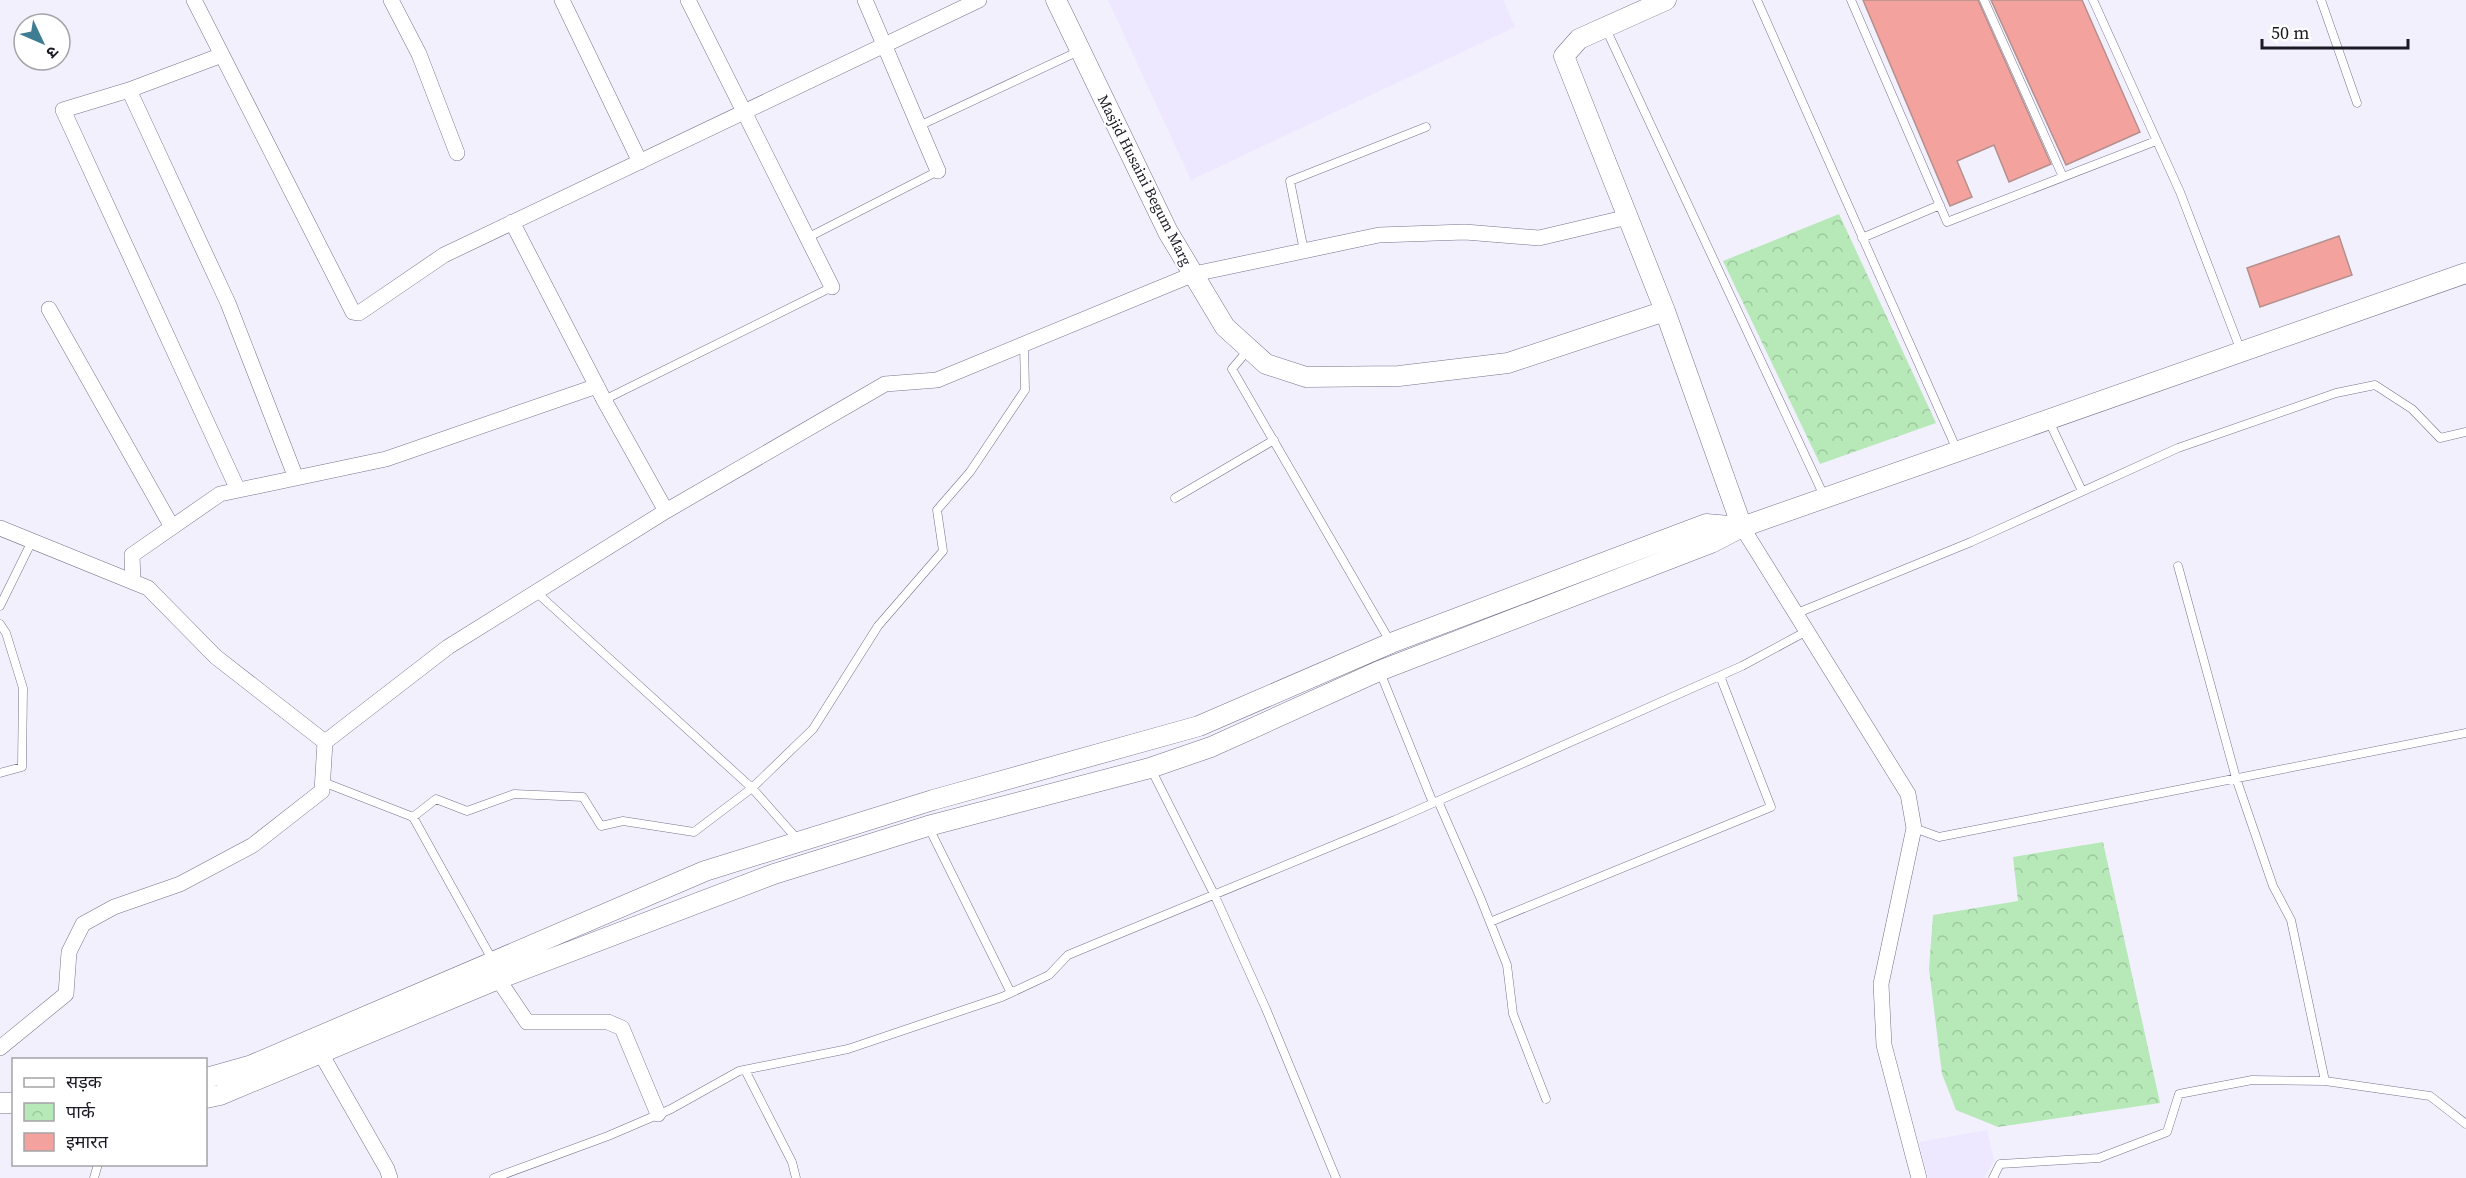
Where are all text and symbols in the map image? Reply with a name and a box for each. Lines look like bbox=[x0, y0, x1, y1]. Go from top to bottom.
north arrow bbox=[12, 12, 72, 72]
scale bar bbox=[2262, 12, 2408, 50]
text: 50 m bbox=[2271, 20, 2309, 45]
text: उ bbox=[41, 41, 64, 64]
street label: Masjid Husaini Begum Marg bbox=[1093, 91, 1197, 269]
legend bbox=[12, 1058, 207, 1166]
text: सड़क bbox=[66, 1069, 103, 1094]
text: पार्क bbox=[66, 1099, 96, 1124]
text: इमारत bbox=[66, 1129, 109, 1154]

